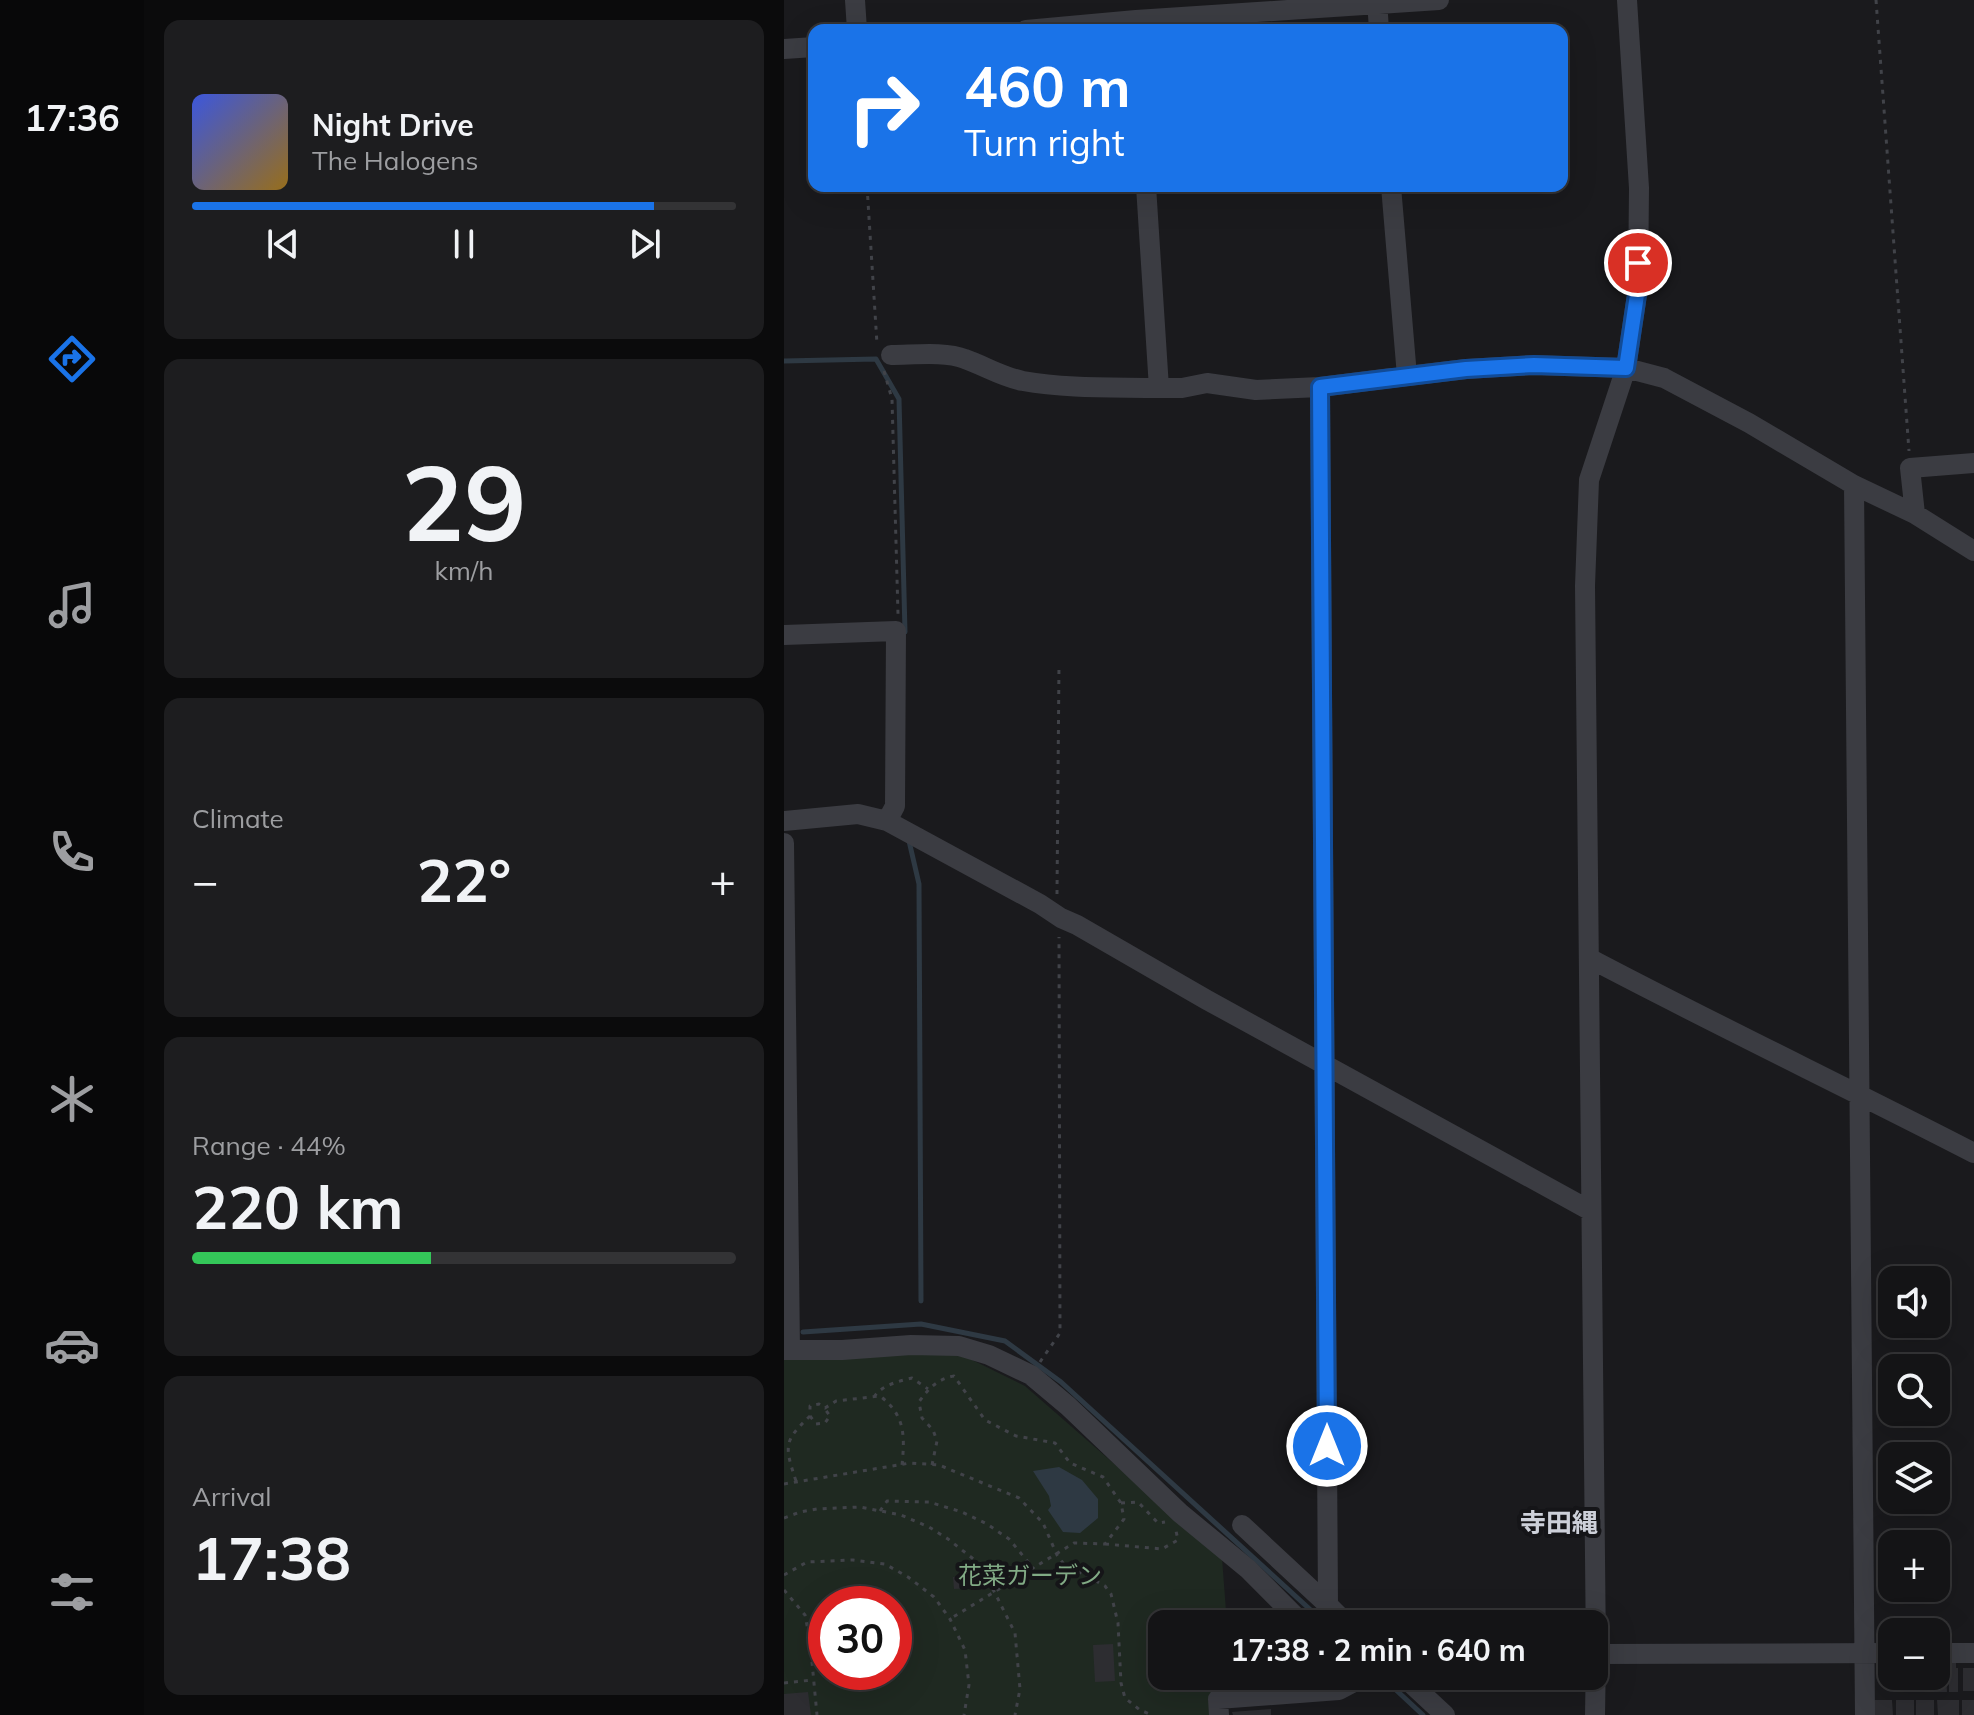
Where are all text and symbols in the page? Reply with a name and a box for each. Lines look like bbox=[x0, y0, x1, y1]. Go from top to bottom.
text: 460 m bbox=[964, 51, 1131, 121]
icon: right bbox=[832, 56, 936, 160]
text: 17:36 bbox=[24, 95, 120, 140]
text: Night Drive bbox=[312, 106, 474, 144]
text: Turn right bbox=[964, 120, 1125, 165]
text: The Halogens bbox=[312, 144, 478, 177]
icon: previous bbox=[261, 222, 305, 266]
icon: pause bbox=[442, 222, 486, 266]
icon: next bbox=[623, 222, 667, 266]
pin bbox=[1604, 229, 1672, 297]
icon: arrive bbox=[1616, 241, 1660, 285]
icon: directions bbox=[44, 331, 100, 387]
text: 29 bbox=[402, 436, 526, 567]
text: km/h bbox=[435, 554, 493, 587]
icon: music bbox=[44, 577, 100, 633]
text: Climate bbox=[192, 802, 284, 835]
icon: phone bbox=[44, 824, 100, 880]
text: 22° bbox=[417, 842, 511, 917]
text: − bbox=[192, 853, 218, 908]
text: + bbox=[710, 853, 736, 908]
icon: climate bbox=[44, 1071, 100, 1127]
text: Range · 44% bbox=[192, 1129, 346, 1162]
text: 220 km bbox=[192, 1169, 404, 1244]
map controls bbox=[1878, 1266, 1950, 1690]
button: sound bbox=[1878, 1266, 1950, 1338]
icon: car bbox=[44, 1317, 100, 1373]
button: search bbox=[1878, 1354, 1950, 1426]
position arrow bbox=[1285, 1404, 1369, 1488]
button: layers bbox=[1878, 1442, 1950, 1514]
text: Arrival bbox=[192, 1480, 272, 1513]
district label: 寺田縄 bbox=[1520, 1506, 1598, 1539]
text: 17:38 bbox=[192, 1520, 351, 1595]
button: + bbox=[1878, 1530, 1950, 1602]
park label: 花菜ガーデン bbox=[958, 1560, 1102, 1590]
icon: filters bbox=[44, 1564, 100, 1620]
speed limit sign: 30 bbox=[808, 1586, 912, 1690]
button: − bbox=[1878, 1618, 1950, 1690]
text: 17:38 · 2 min · 640 m bbox=[1230, 1631, 1526, 1669]

